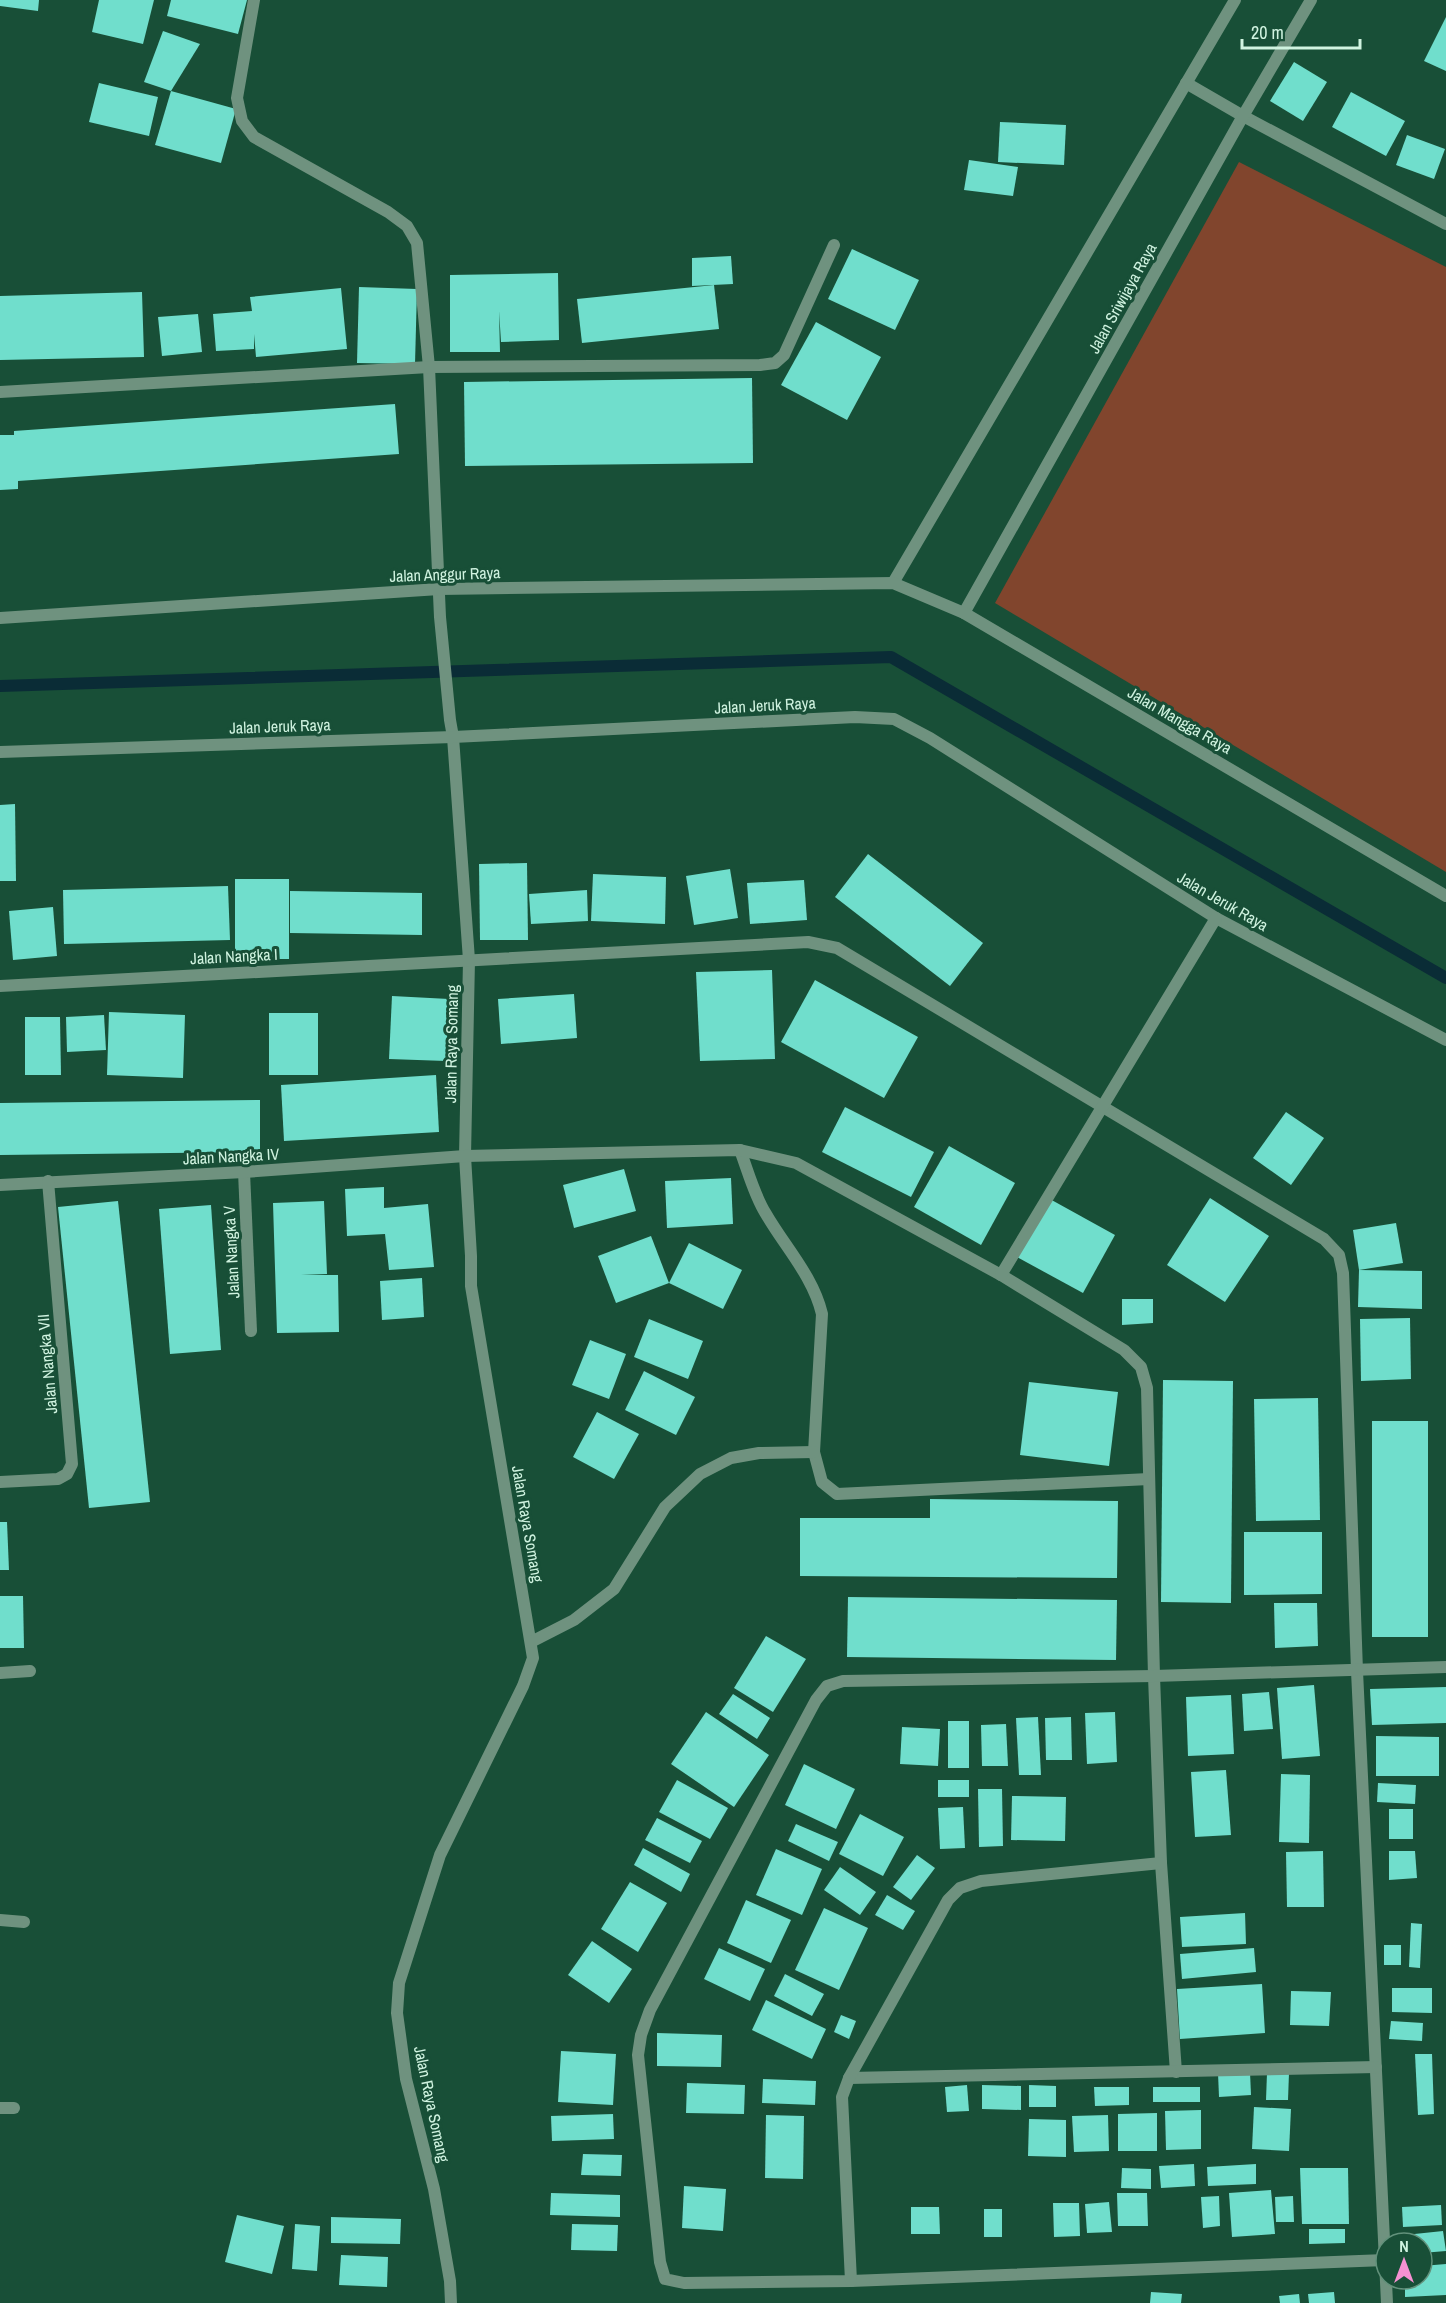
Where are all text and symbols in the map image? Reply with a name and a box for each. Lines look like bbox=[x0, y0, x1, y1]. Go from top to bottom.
scale bar bbox=[1242, 12, 1360, 50]
text: 20 m bbox=[1251, 20, 1284, 45]
street label: Jalan Sriwijaya Raya bbox=[1083, 238, 1162, 357]
street label: Jalan Anggur Raya bbox=[389, 561, 501, 587]
street label: Jalan Mangga Raya bbox=[1124, 681, 1237, 759]
street label: Jalan Jeruk Raya bbox=[714, 691, 817, 719]
street label: Jalan Jeruk Raya bbox=[229, 713, 332, 739]
street label: Jalan Jeruk Raya bbox=[1174, 866, 1273, 936]
street label: Jalan Nangka I bbox=[190, 943, 278, 969]
street label: Jalan Raya Somang bbox=[439, 984, 463, 1103]
street label: Jalan Nangka IV bbox=[182, 1142, 280, 1170]
street label: Jalan Nangka V bbox=[218, 1205, 244, 1299]
street label: Jalan Nangka VII bbox=[32, 1313, 62, 1415]
street label: Jalan Raya Somang bbox=[507, 1464, 549, 1585]
street label: Jalan Raya Somang bbox=[409, 2044, 455, 2165]
north arrow bbox=[1374, 2231, 1434, 2291]
text: N bbox=[1399, 2235, 1409, 2257]

